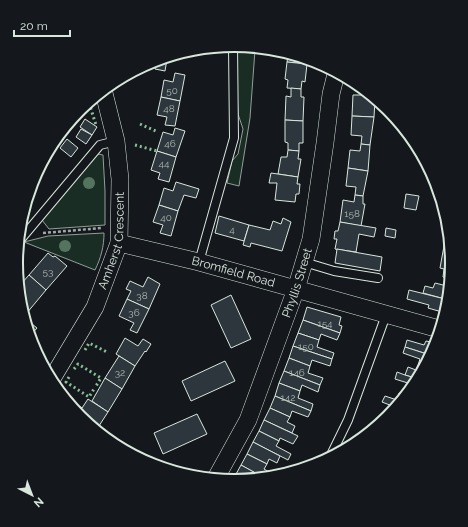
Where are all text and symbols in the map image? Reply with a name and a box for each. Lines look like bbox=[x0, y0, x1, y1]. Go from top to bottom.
scale bar bbox=[14, 12, 70, 38]
text: 20 m bbox=[20, 19, 48, 33]
house number: 50 bbox=[166, 85, 178, 96]
house number: 48 bbox=[163, 103, 175, 114]
house number: 46 bbox=[164, 138, 176, 149]
house number: 44 bbox=[159, 158, 170, 169]
street label: Amherst Crescent bbox=[95, 192, 127, 291]
house number: 158 bbox=[344, 208, 360, 219]
house number: 40 bbox=[160, 212, 172, 223]
house number: 4 bbox=[229, 224, 235, 235]
street label: Phyllis Street bbox=[279, 246, 315, 319]
street label: Bromfield Road bbox=[190, 254, 277, 290]
house number: 53 bbox=[43, 266, 53, 277]
house number: 38 bbox=[136, 290, 148, 301]
house number: 36 bbox=[128, 307, 140, 318]
house number: 154 bbox=[317, 318, 333, 329]
house number: 150 bbox=[298, 341, 314, 352]
house number: 32 bbox=[115, 367, 125, 378]
house number: 146 bbox=[289, 367, 305, 378]
house number: 142 bbox=[281, 392, 295, 403]
north arrow bbox=[12, 475, 52, 515]
text: N bbox=[31, 494, 46, 510]

